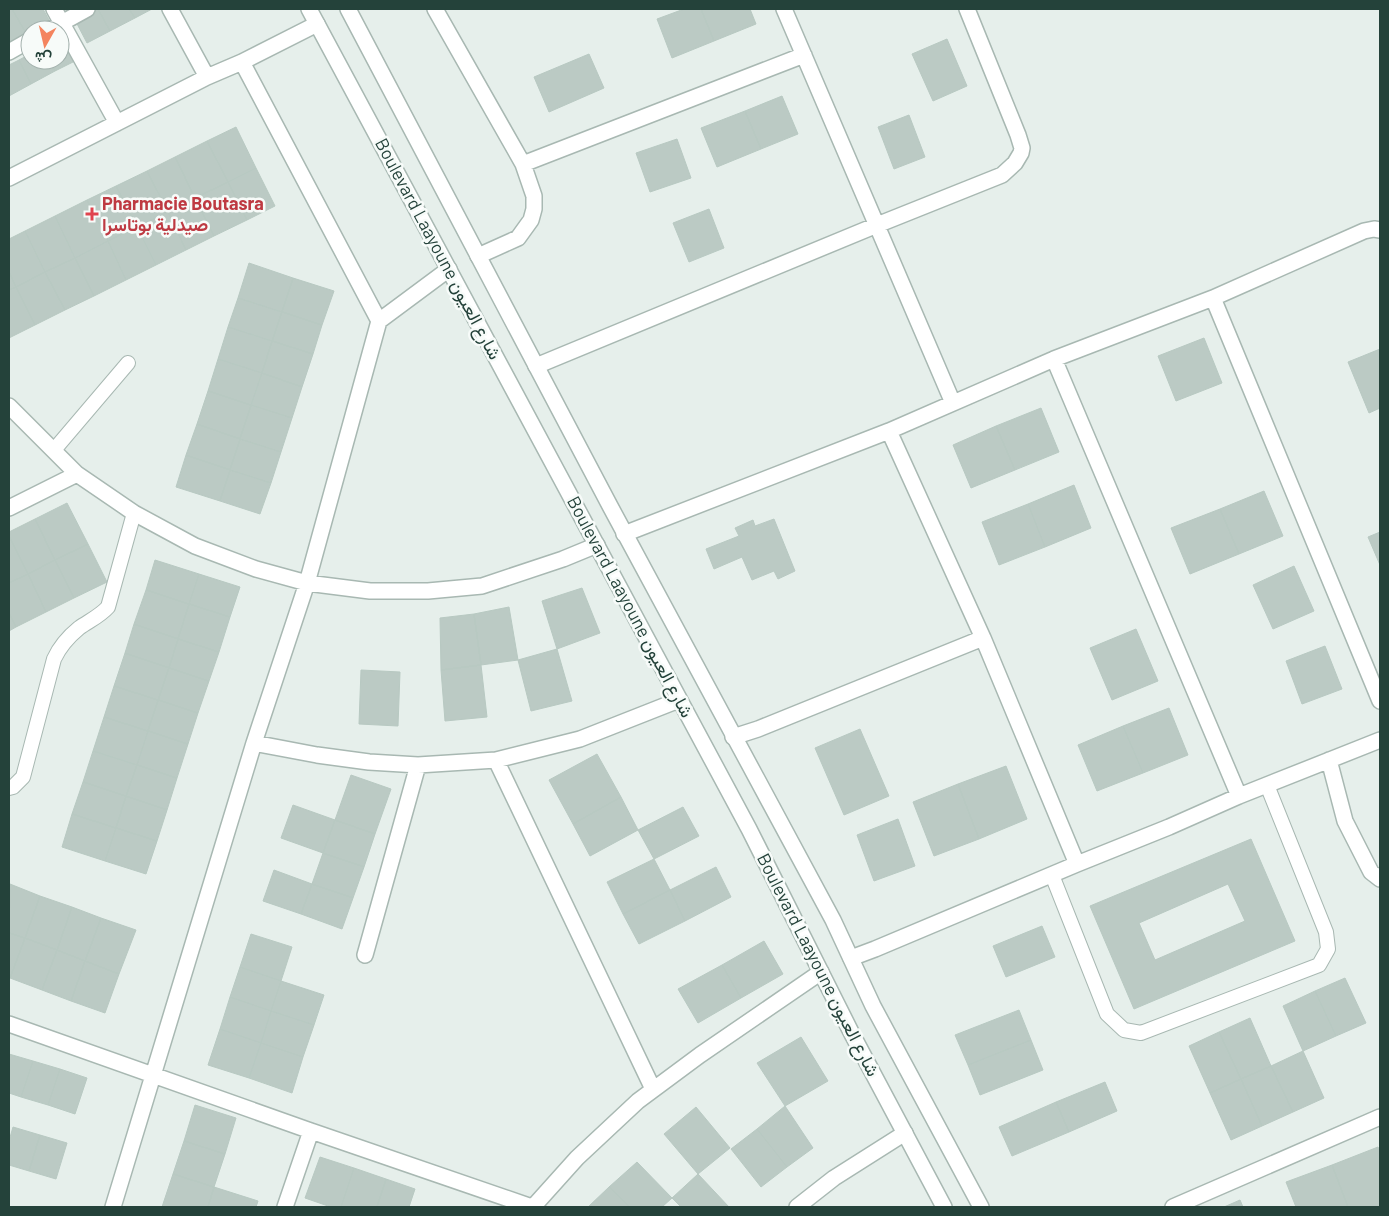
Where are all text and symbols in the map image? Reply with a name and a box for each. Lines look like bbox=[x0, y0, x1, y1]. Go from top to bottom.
north arrow bbox=[20, 20, 70, 70]
text: ش bbox=[33, 48, 53, 68]
street label: Boulevard Laayoune شارع العيون bbox=[369, 134, 507, 364]
place label: Pharmacie Boutasra صيدلية بوتاسرا bbox=[102, 192, 264, 236]
marker: Pharmacie Boutasra صيدلية بوتاسرا bbox=[86, 208, 98, 220]
street label: Boulevard Laayoune شارع العيون bbox=[561, 492, 699, 722]
street label: Boulevard Laayoune شارع العيون bbox=[751, 849, 885, 1081]

